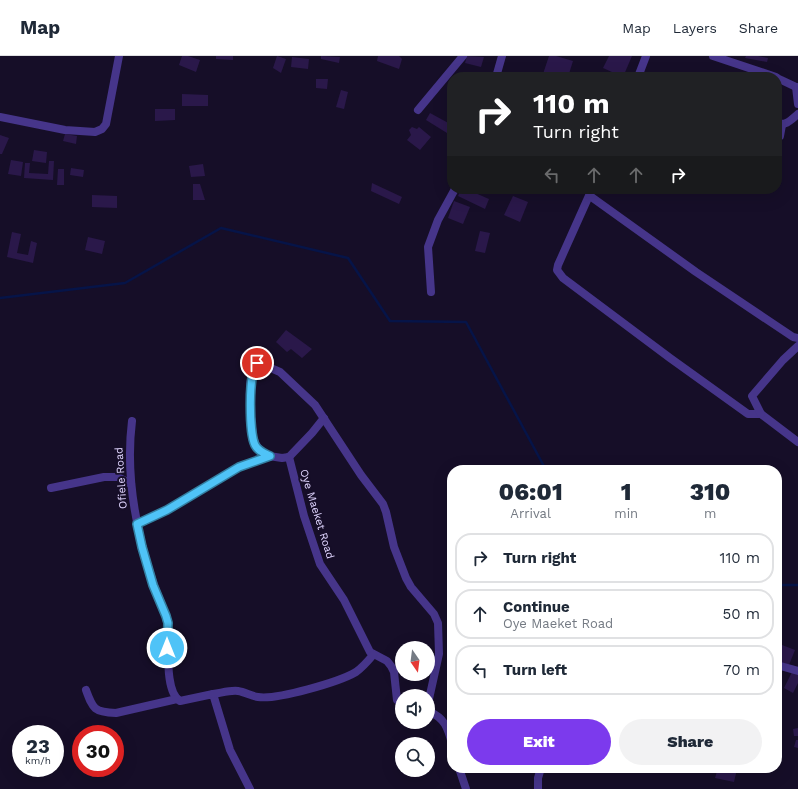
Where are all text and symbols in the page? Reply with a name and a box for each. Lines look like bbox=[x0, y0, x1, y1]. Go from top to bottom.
text: Map bbox=[20, 16, 60, 39]
text: Map bbox=[622, 20, 651, 36]
text: Layers bbox=[673, 20, 717, 36]
text: Share bbox=[739, 20, 778, 36]
text: 110 m bbox=[533, 87, 610, 120]
icon: right bbox=[467, 88, 519, 140]
text: Turn right bbox=[533, 121, 619, 142]
icon: left bbox=[541, 164, 563, 186]
icon: ahead bbox=[583, 164, 605, 186]
icon: ahead bbox=[625, 164, 647, 186]
icon: right bbox=[667, 164, 689, 186]
pin bbox=[240, 346, 274, 380]
icon: arrive bbox=[246, 352, 268, 374]
street label: Ofiele Road bbox=[112, 447, 130, 509]
street label: Oye Maeket Road bbox=[297, 467, 337, 561]
text: 06:01 bbox=[499, 478, 563, 506]
text: 1 bbox=[621, 478, 632, 506]
text: 310 bbox=[690, 478, 730, 506]
text: Arrival bbox=[510, 506, 551, 521]
text: min bbox=[614, 506, 638, 521]
text: m bbox=[704, 506, 716, 521]
icon: right bbox=[469, 547, 491, 569]
text: Turn right bbox=[503, 549, 576, 567]
text: 110 m bbox=[720, 549, 760, 567]
text: Continue bbox=[503, 598, 570, 616]
icon: ahead bbox=[469, 603, 491, 625]
text: 50 m bbox=[723, 605, 760, 623]
text: Oye Maeket Road bbox=[503, 616, 613, 631]
position arrow bbox=[146, 627, 188, 669]
north arrow bbox=[395, 641, 435, 681]
map controls bbox=[395, 641, 435, 777]
icon: left bbox=[469, 659, 491, 681]
text: Turn left bbox=[503, 661, 567, 679]
text: 70 m bbox=[723, 661, 760, 679]
button: sound bbox=[395, 689, 435, 729]
button: Exit bbox=[467, 719, 611, 765]
button: Share bbox=[619, 719, 762, 765]
speed limit sign: 30 bbox=[72, 725, 124, 777]
text: 23 bbox=[26, 734, 50, 758]
button: search bbox=[395, 737, 435, 777]
text: km/h bbox=[25, 755, 51, 766]

